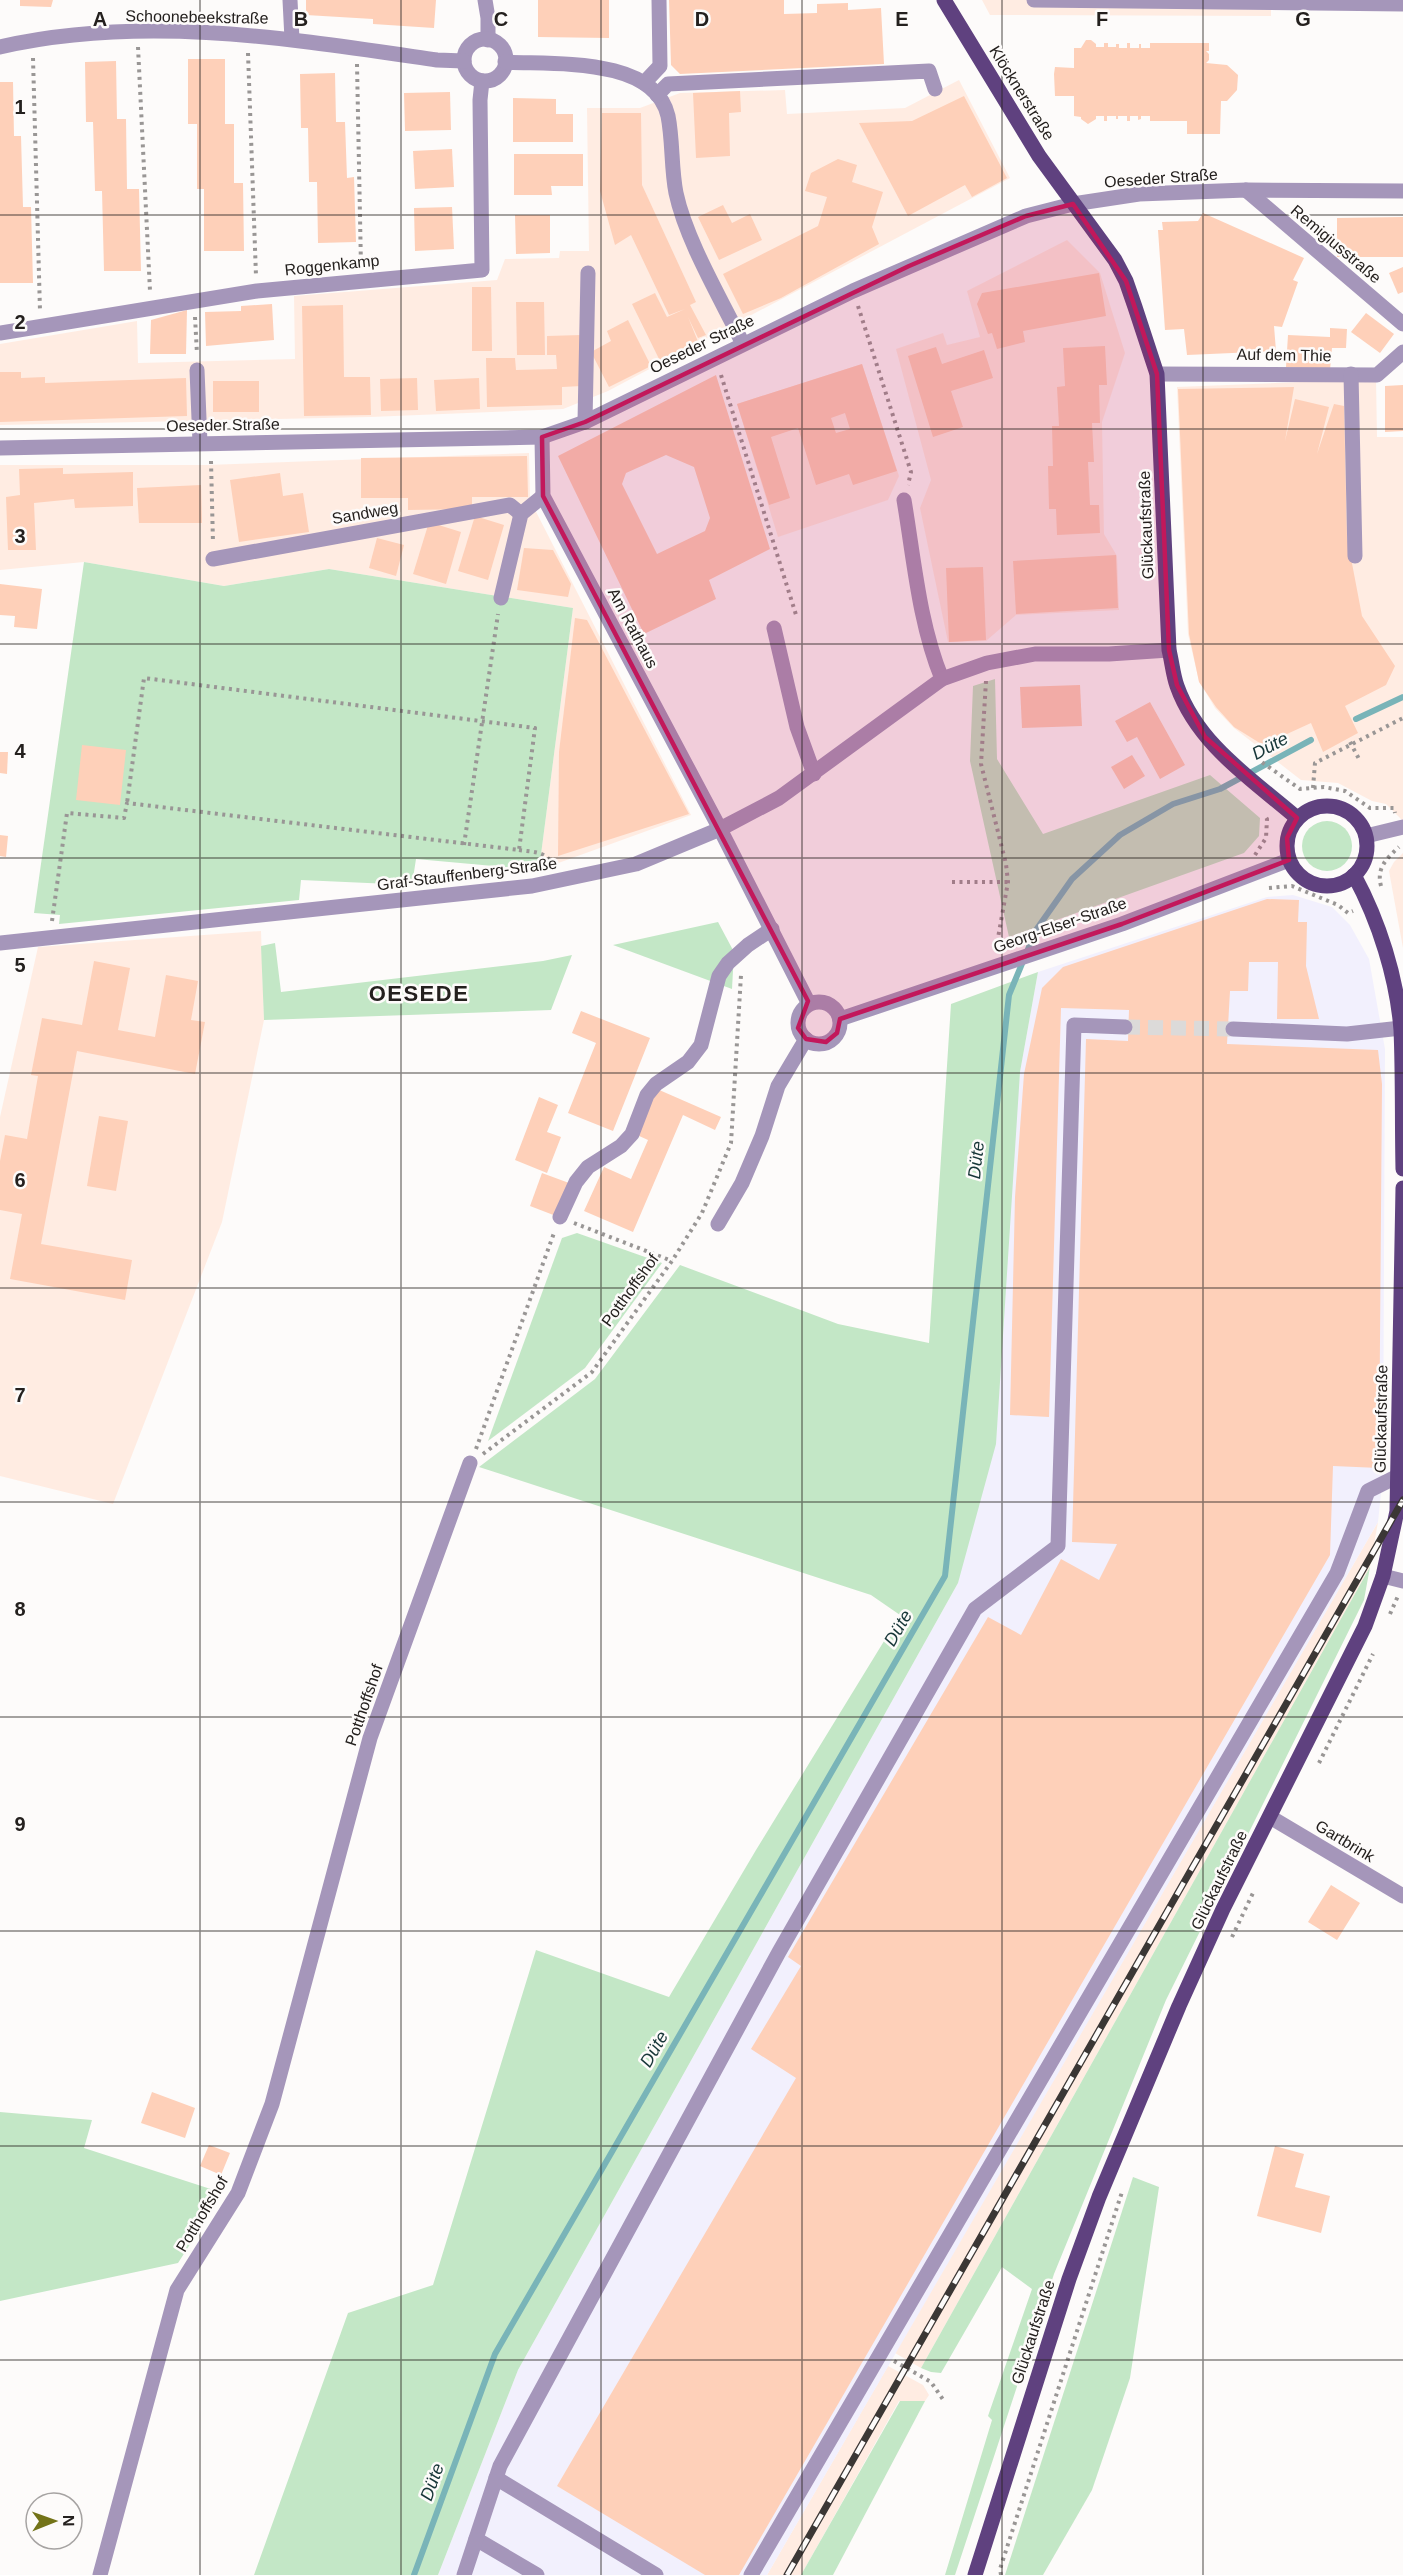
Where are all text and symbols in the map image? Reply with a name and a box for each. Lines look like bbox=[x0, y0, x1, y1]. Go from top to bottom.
street label: Schoonebeekstraße bbox=[125, 7, 269, 27]
text: A bbox=[93, 8, 107, 30]
text: B bbox=[294, 8, 308, 30]
text: C bbox=[494, 8, 508, 30]
text: D bbox=[695, 8, 709, 30]
text: E bbox=[895, 8, 909, 30]
text: F bbox=[1096, 8, 1108, 30]
text: G bbox=[1295, 8, 1311, 30]
street label: Klöcknerstraße bbox=[986, 43, 1058, 143]
text: 1 bbox=[14, 96, 26, 118]
street label: Oeseder Straße bbox=[1104, 166, 1218, 190]
street label: Remigiusstraße bbox=[1288, 201, 1384, 287]
street label: Roggenkamp bbox=[284, 252, 380, 278]
text: 2 bbox=[14, 311, 26, 333]
street label: Oeseder Straße bbox=[647, 311, 757, 377]
street label: Auf dem Thie bbox=[1236, 346, 1332, 364]
street label: Oeseder Straße bbox=[166, 416, 280, 434]
street label: Glückaufstraße bbox=[1136, 470, 1156, 580]
street label: Sandweg bbox=[331, 499, 399, 527]
text: 3 bbox=[14, 525, 26, 547]
street label: Am Rathaus bbox=[605, 585, 661, 671]
water label: Düte bbox=[1249, 728, 1291, 764]
text: 4 bbox=[14, 740, 26, 762]
street label: Graf-Stauffenberg-Straße bbox=[376, 855, 558, 893]
street label: Georg-Elser-Straße bbox=[991, 894, 1129, 956]
text: 5 bbox=[14, 954, 26, 976]
district label: OESEDE bbox=[369, 981, 469, 1006]
water label: Düte bbox=[964, 1140, 988, 1180]
text: 6 bbox=[14, 1169, 26, 1191]
street label: Potthoffshof bbox=[598, 1250, 662, 1329]
street label: Glückaufstraße bbox=[1372, 1365, 1390, 1473]
text: 7 bbox=[14, 1384, 26, 1406]
text: 8 bbox=[14, 1598, 26, 1620]
water label: Düte bbox=[880, 1607, 916, 1649]
street label: Potthoffshof bbox=[342, 1661, 386, 1748]
text: 9 bbox=[14, 1813, 26, 1835]
street label: Gartbrink bbox=[1312, 1817, 1378, 1866]
street label: Glückaufstraße bbox=[1188, 1827, 1250, 1932]
water label: Düte bbox=[636, 2028, 672, 2070]
street label: Potthoffshof bbox=[173, 2173, 231, 2255]
street label: Glückaufstraße bbox=[1008, 2278, 1058, 2386]
water label: Düte bbox=[416, 2461, 448, 2503]
north arrow bbox=[24, 2491, 84, 2551]
text: N bbox=[60, 2515, 77, 2527]

